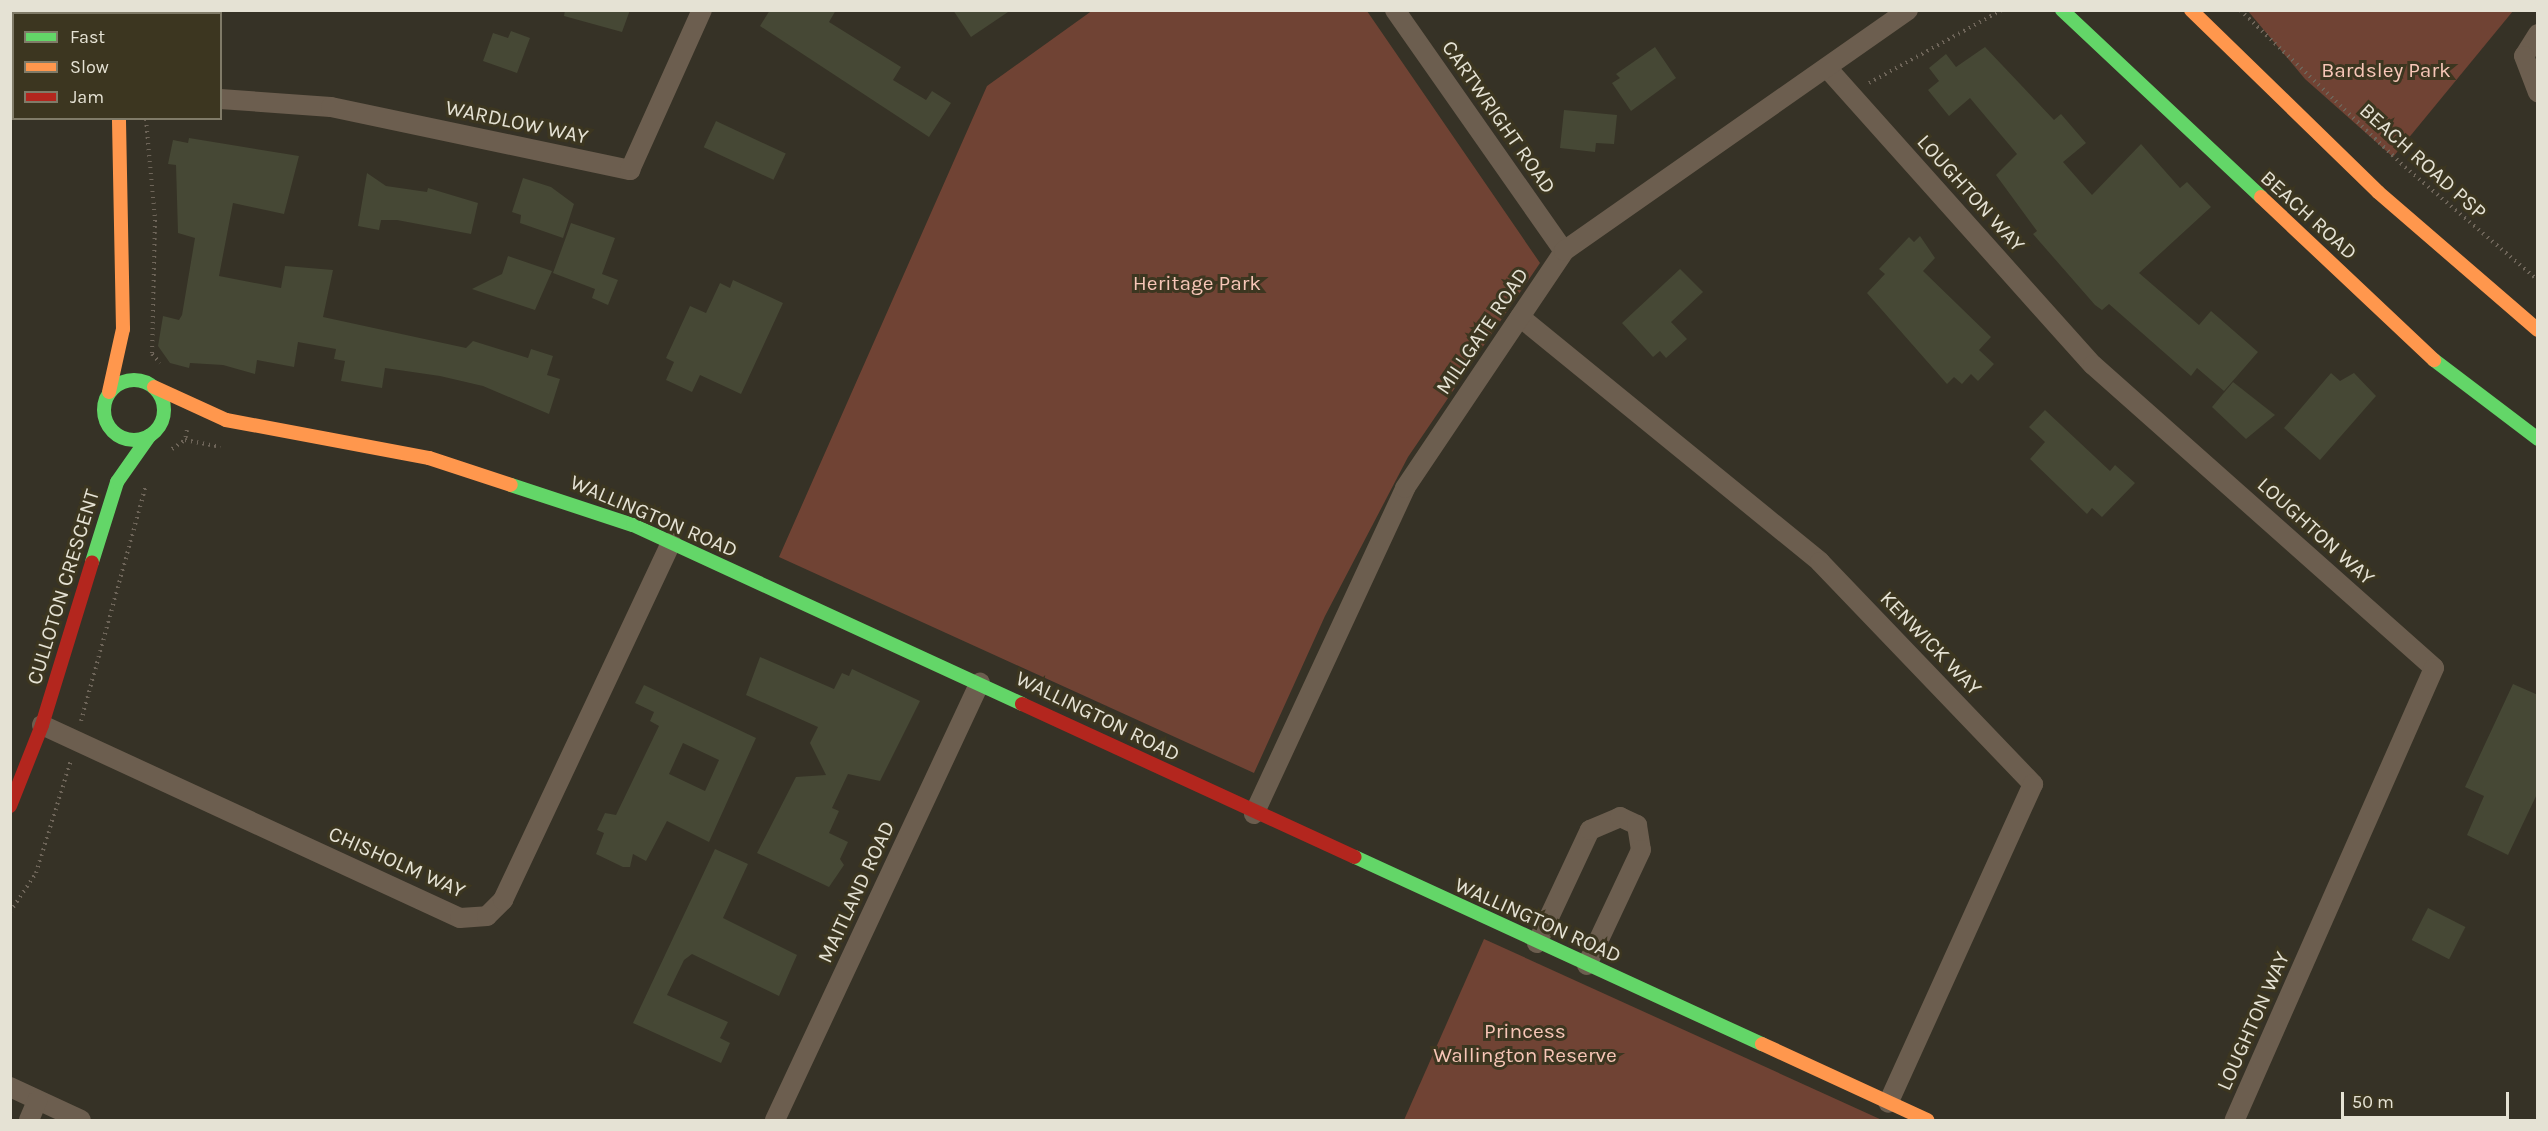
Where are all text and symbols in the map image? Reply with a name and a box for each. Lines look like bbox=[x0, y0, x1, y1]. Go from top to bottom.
legend bbox=[12, 12, 222, 120]
text: Fast bbox=[70, 26, 105, 48]
street label: CARTWRIGHT ROAD bbox=[1437, 36, 1561, 198]
text: Slow bbox=[70, 56, 109, 78]
park label: Bardsley Park bbox=[2321, 57, 2451, 83]
text: Jam bbox=[70, 86, 104, 108]
street label: WARDLOW WAY bbox=[443, 95, 591, 149]
street label: BEACH ROAD PSP bbox=[2354, 97, 2492, 225]
street label: LOUGHTON WAY bbox=[1912, 129, 2030, 257]
street label: BEACH ROAD bbox=[2256, 165, 2362, 265]
street label: MILLGATE ROAD bbox=[1430, 263, 1534, 399]
park label: Heritage Park bbox=[1133, 270, 1261, 296]
street label: WALLINGTON ROAD bbox=[567, 469, 741, 563]
street label: LOUGHTON WAY bbox=[2252, 472, 2380, 590]
street label: CULLOTON CRESCENT bbox=[21, 486, 105, 688]
street label: KENWICK WAY bbox=[1875, 586, 1987, 700]
street label: WALLINGTON ROAD bbox=[1012, 665, 1184, 767]
street label: MAITLAND ROAD bbox=[812, 817, 900, 967]
street label: CHISHOLM WAY bbox=[325, 821, 469, 903]
street label: WALLINGTON ROAD bbox=[1451, 872, 1625, 968]
street label: LOUGHTON WAY bbox=[2211, 948, 2295, 1094]
park label: Princess Wallington Reserve bbox=[1433, 1018, 1617, 1068]
scale bar bbox=[2344, 1080, 2512, 1118]
text: 50 m bbox=[2352, 1091, 2394, 1113]

